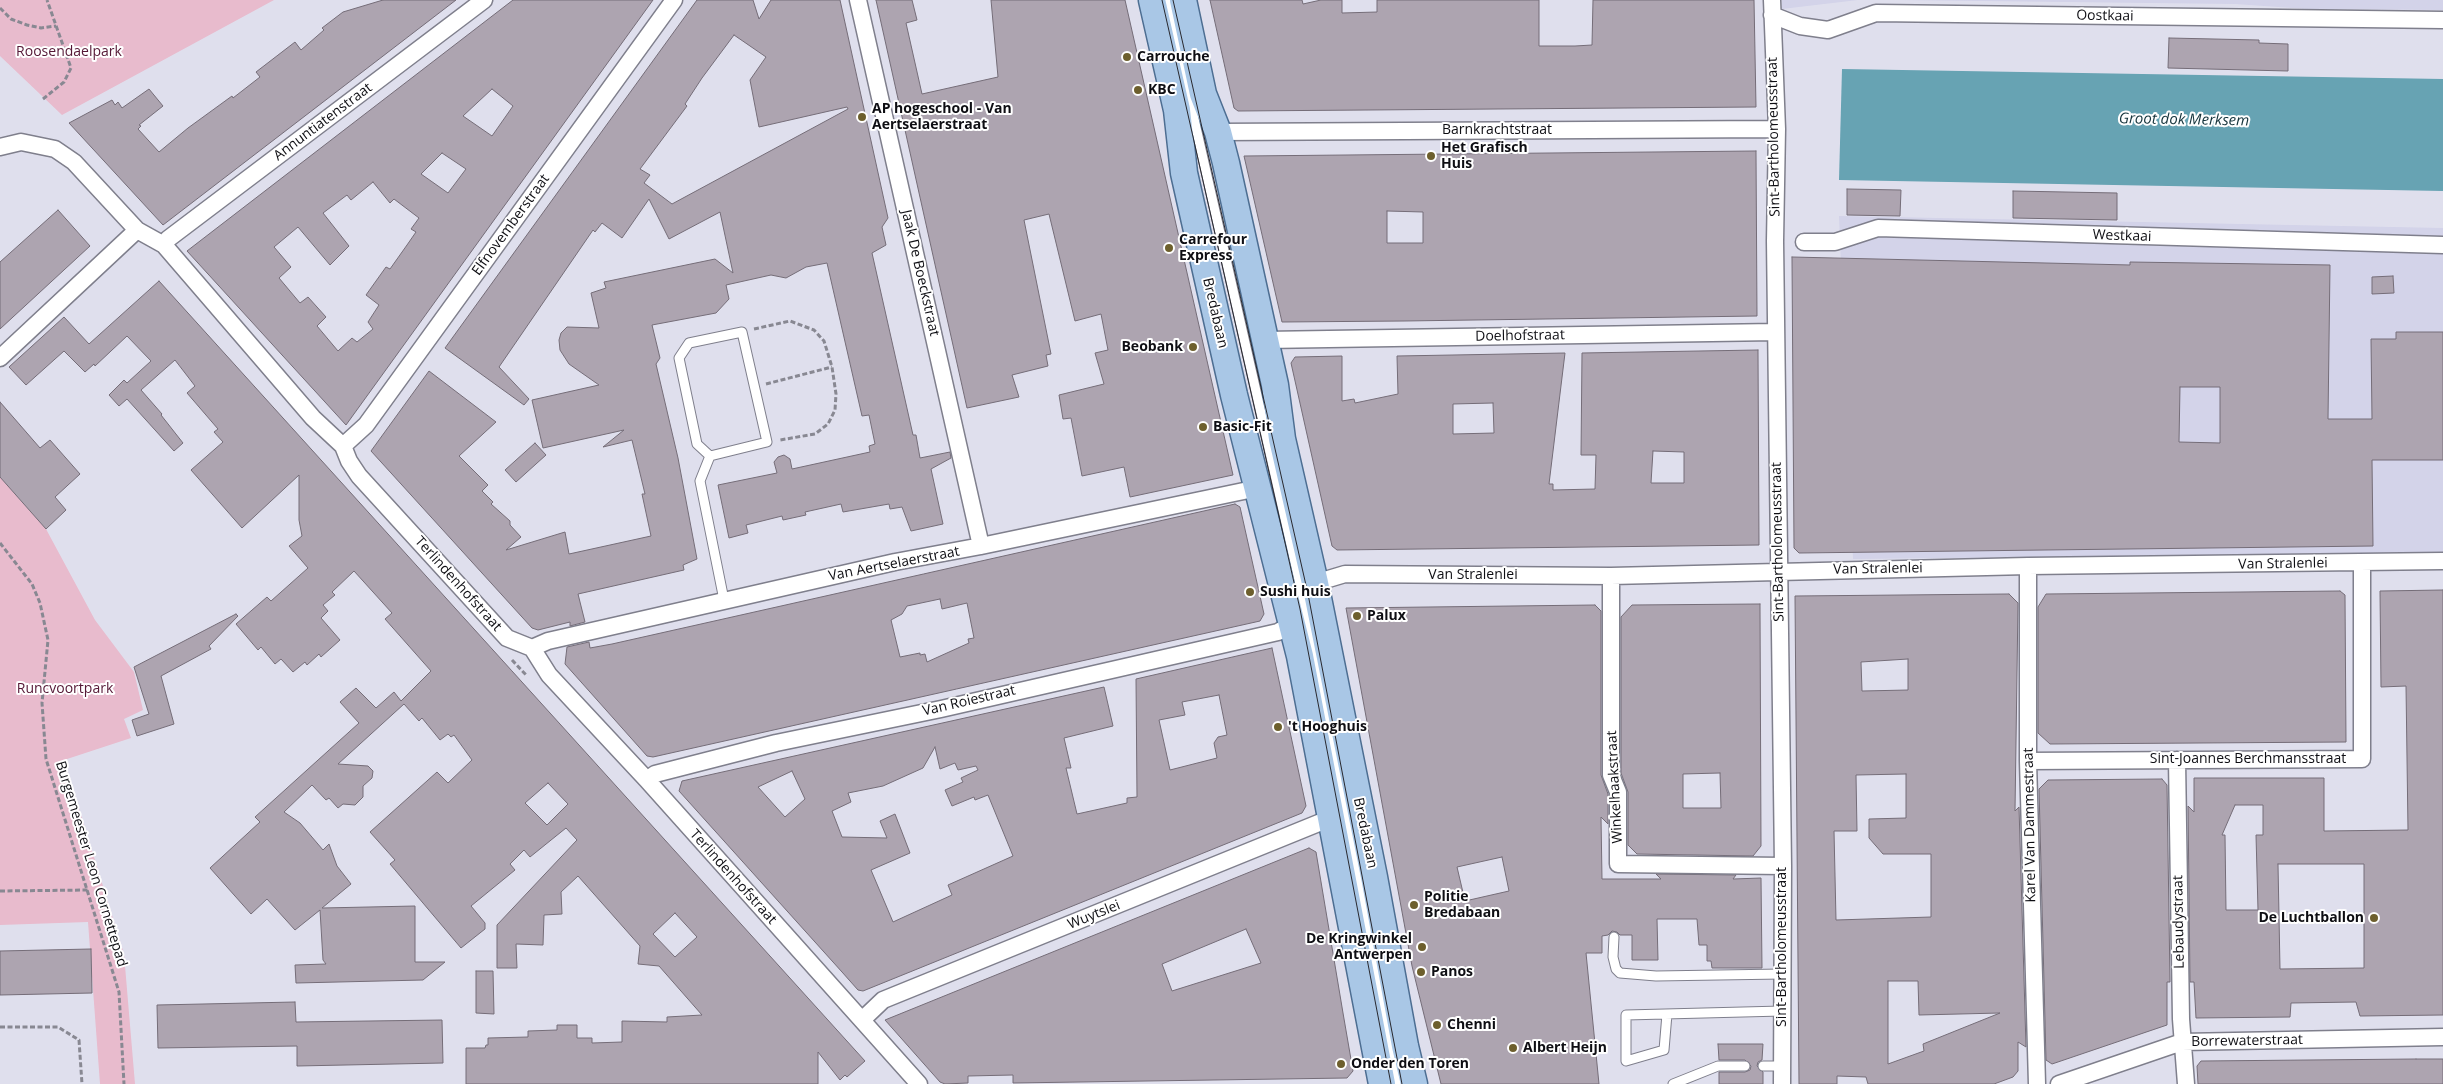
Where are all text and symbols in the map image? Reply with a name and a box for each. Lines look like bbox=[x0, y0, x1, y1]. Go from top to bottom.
street label: Oostkaai bbox=[2076, 7, 2134, 25]
park label: Roosendaelpark bbox=[16, 44, 122, 60]
place label: Carrouche bbox=[1137, 49, 1210, 65]
marker: Carrouche bbox=[1121, 51, 1133, 63]
street label: Sint-Bartholomeusstraat bbox=[1764, 57, 1784, 217]
street label: Annuntiatenstraat bbox=[270, 80, 376, 164]
place label: KBC bbox=[1148, 82, 1176, 98]
marker: KBC bbox=[1132, 84, 1144, 96]
place label: AP hogeschool - Van Aertselaerstraat bbox=[872, 101, 1012, 134]
water label: Groot dok Merksem bbox=[2119, 110, 2249, 130]
marker: AP hogeschool - Van Aertselaerstraat bbox=[856, 111, 868, 123]
street label: Barnkrachtstraat bbox=[1442, 122, 1552, 138]
place label: Het Grafisch Huis bbox=[1441, 140, 1528, 172]
marker: Het Grafisch Huis bbox=[1425, 150, 1437, 162]
street label: Elfnovemberstraat bbox=[469, 171, 553, 279]
street label: Jaak De Boeckstraat bbox=[897, 208, 943, 338]
street label: Westkaai bbox=[2092, 227, 2152, 245]
place label: Carrefour Express bbox=[1179, 232, 1247, 264]
marker: Carrefour Express bbox=[1163, 242, 1175, 254]
street label: Bredabaan bbox=[1199, 276, 1231, 350]
street label: Doelhofstraat bbox=[1475, 327, 1565, 345]
place label: Beobank bbox=[1121, 339, 1183, 355]
marker: Beobank bbox=[1187, 341, 1199, 353]
place label: Basic-Fit bbox=[1213, 419, 1272, 435]
marker: Basic-Fit bbox=[1197, 421, 1209, 433]
street label: Sint-Bartholomeusstraat bbox=[1768, 462, 1788, 622]
street label: Terlindenhofstraat bbox=[411, 533, 505, 635]
street label: Van Aertselaerstraat bbox=[827, 543, 961, 585]
street label: Van Stralenlei bbox=[2238, 555, 2328, 573]
street label: Van Stralenlei bbox=[1833, 560, 1923, 578]
street label: Van Stralenlei bbox=[1428, 567, 1518, 583]
place label: Sushi huis bbox=[1260, 584, 1331, 600]
marker: Sushi huis bbox=[1244, 586, 1256, 598]
place label: Palux bbox=[1367, 608, 1406, 624]
marker: Palux bbox=[1351, 610, 1363, 622]
park label: Runcvoortpark bbox=[17, 681, 113, 697]
street label: Van Roiestraat bbox=[921, 682, 1017, 720]
place label: 't Hooghuis bbox=[1288, 719, 1367, 735]
marker: 't Hooghuis bbox=[1272, 721, 1284, 733]
street label: Winkelhaakstraat bbox=[1604, 730, 1626, 844]
street label: Karel Van Dammestraat bbox=[2020, 747, 2040, 903]
street label: Sint-Joannes Berchmansstraat bbox=[2150, 751, 2346, 767]
street label: Burgemeester Leon Cornettepad bbox=[52, 759, 130, 969]
street label: Bredabaan bbox=[1349, 796, 1381, 870]
street label: Terlindenhofstraat bbox=[686, 826, 780, 928]
street label: Sint-Bartholomeusstraat bbox=[1774, 867, 1790, 1027]
street label: Lebaudystraat bbox=[2170, 875, 2188, 969]
place label: Politie Bredabaan bbox=[1424, 889, 1500, 922]
street label: Wuytslei bbox=[1065, 897, 1123, 933]
marker: Politie Bredabaan bbox=[1408, 899, 1420, 911]
place label: De Luchtballon bbox=[2258, 910, 2364, 926]
marker: De Luchtballon bbox=[2368, 912, 2380, 924]
place label: De Kringwinkel Antwerpen bbox=[1306, 931, 1412, 964]
marker: De Kringwinkel Antwerpen bbox=[1416, 941, 1428, 953]
place label: Panos bbox=[1431, 964, 1473, 980]
marker: Panos bbox=[1415, 966, 1427, 978]
place label: Chenni bbox=[1447, 1017, 1496, 1033]
marker: Chenni bbox=[1431, 1019, 1443, 1031]
street label: Borrewaterstraat bbox=[2191, 1032, 2303, 1050]
place label: Albert Heijn bbox=[1523, 1040, 1607, 1056]
marker: Albert Heijn bbox=[1507, 1042, 1519, 1054]
place label: Onder den Toren bbox=[1351, 1056, 1469, 1072]
marker: Onder den Toren bbox=[1335, 1058, 1347, 1070]

